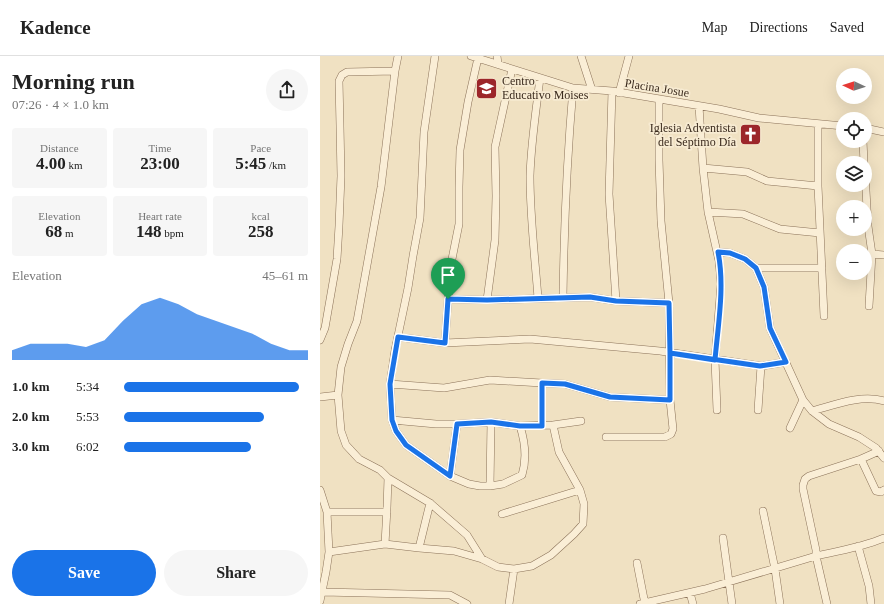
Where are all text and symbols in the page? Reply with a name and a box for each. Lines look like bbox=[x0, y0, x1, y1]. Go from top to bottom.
text: Kadence bbox=[20, 17, 91, 38]
text: Map bbox=[702, 20, 727, 35]
text: Directions bbox=[749, 20, 808, 35]
text: Saved bbox=[830, 20, 864, 35]
north arrow bbox=[836, 68, 872, 104]
map controls bbox=[836, 68, 872, 280]
text: Morning run bbox=[12, 69, 135, 94]
button: share bbox=[266, 69, 308, 111]
place label: Centro Educativo Moises bbox=[502, 74, 589, 102]
school or university icon: Centro Educativo Moises bbox=[473, 75, 499, 101]
street label: Placina Josue bbox=[624, 76, 690, 100]
text: 07:26 · 4 × 1.0 km bbox=[12, 97, 109, 112]
button: locate bbox=[836, 112, 872, 148]
place label: Iglesia Adventista del Séptimo Día bbox=[650, 121, 737, 149]
church icon: Iglesia Adventista del Séptimo Día bbox=[738, 122, 764, 148]
text: Distance bbox=[40, 142, 79, 154]
text: Time bbox=[149, 142, 171, 154]
text: Pace bbox=[250, 142, 271, 154]
text: 4.00 bbox=[36, 154, 66, 173]
text: 23:00 bbox=[140, 154, 180, 173]
text: 5:45 bbox=[235, 154, 266, 173]
button: layers bbox=[836, 156, 872, 192]
text: km bbox=[66, 159, 83, 171]
text: /km bbox=[266, 159, 286, 171]
button: + bbox=[836, 200, 872, 236]
text: Elevation bbox=[38, 210, 80, 222]
text: Heart rate bbox=[138, 210, 182, 222]
text: kcal bbox=[251, 210, 270, 222]
text: 68 bbox=[45, 222, 62, 241]
text: 148 bbox=[136, 222, 162, 241]
text: 258 bbox=[248, 222, 273, 241]
text: m bbox=[62, 227, 73, 239]
text: bpm bbox=[162, 227, 184, 239]
button: − bbox=[836, 244, 872, 280]
pin bbox=[431, 258, 465, 299]
icon: arrive bbox=[437, 264, 459, 286]
text: Elevation bbox=[12, 268, 62, 283]
text: 45–61 m bbox=[262, 268, 308, 283]
text: 1.0 km bbox=[12, 379, 50, 394]
text: 5:34 bbox=[76, 379, 99, 394]
text: 2.0 km bbox=[12, 409, 50, 424]
text: 5:53 bbox=[76, 409, 99, 424]
text: 3.0 km bbox=[12, 439, 50, 454]
text: 6:02 bbox=[76, 439, 99, 454]
button: Save bbox=[12, 550, 156, 596]
button: Share bbox=[164, 550, 308, 596]

